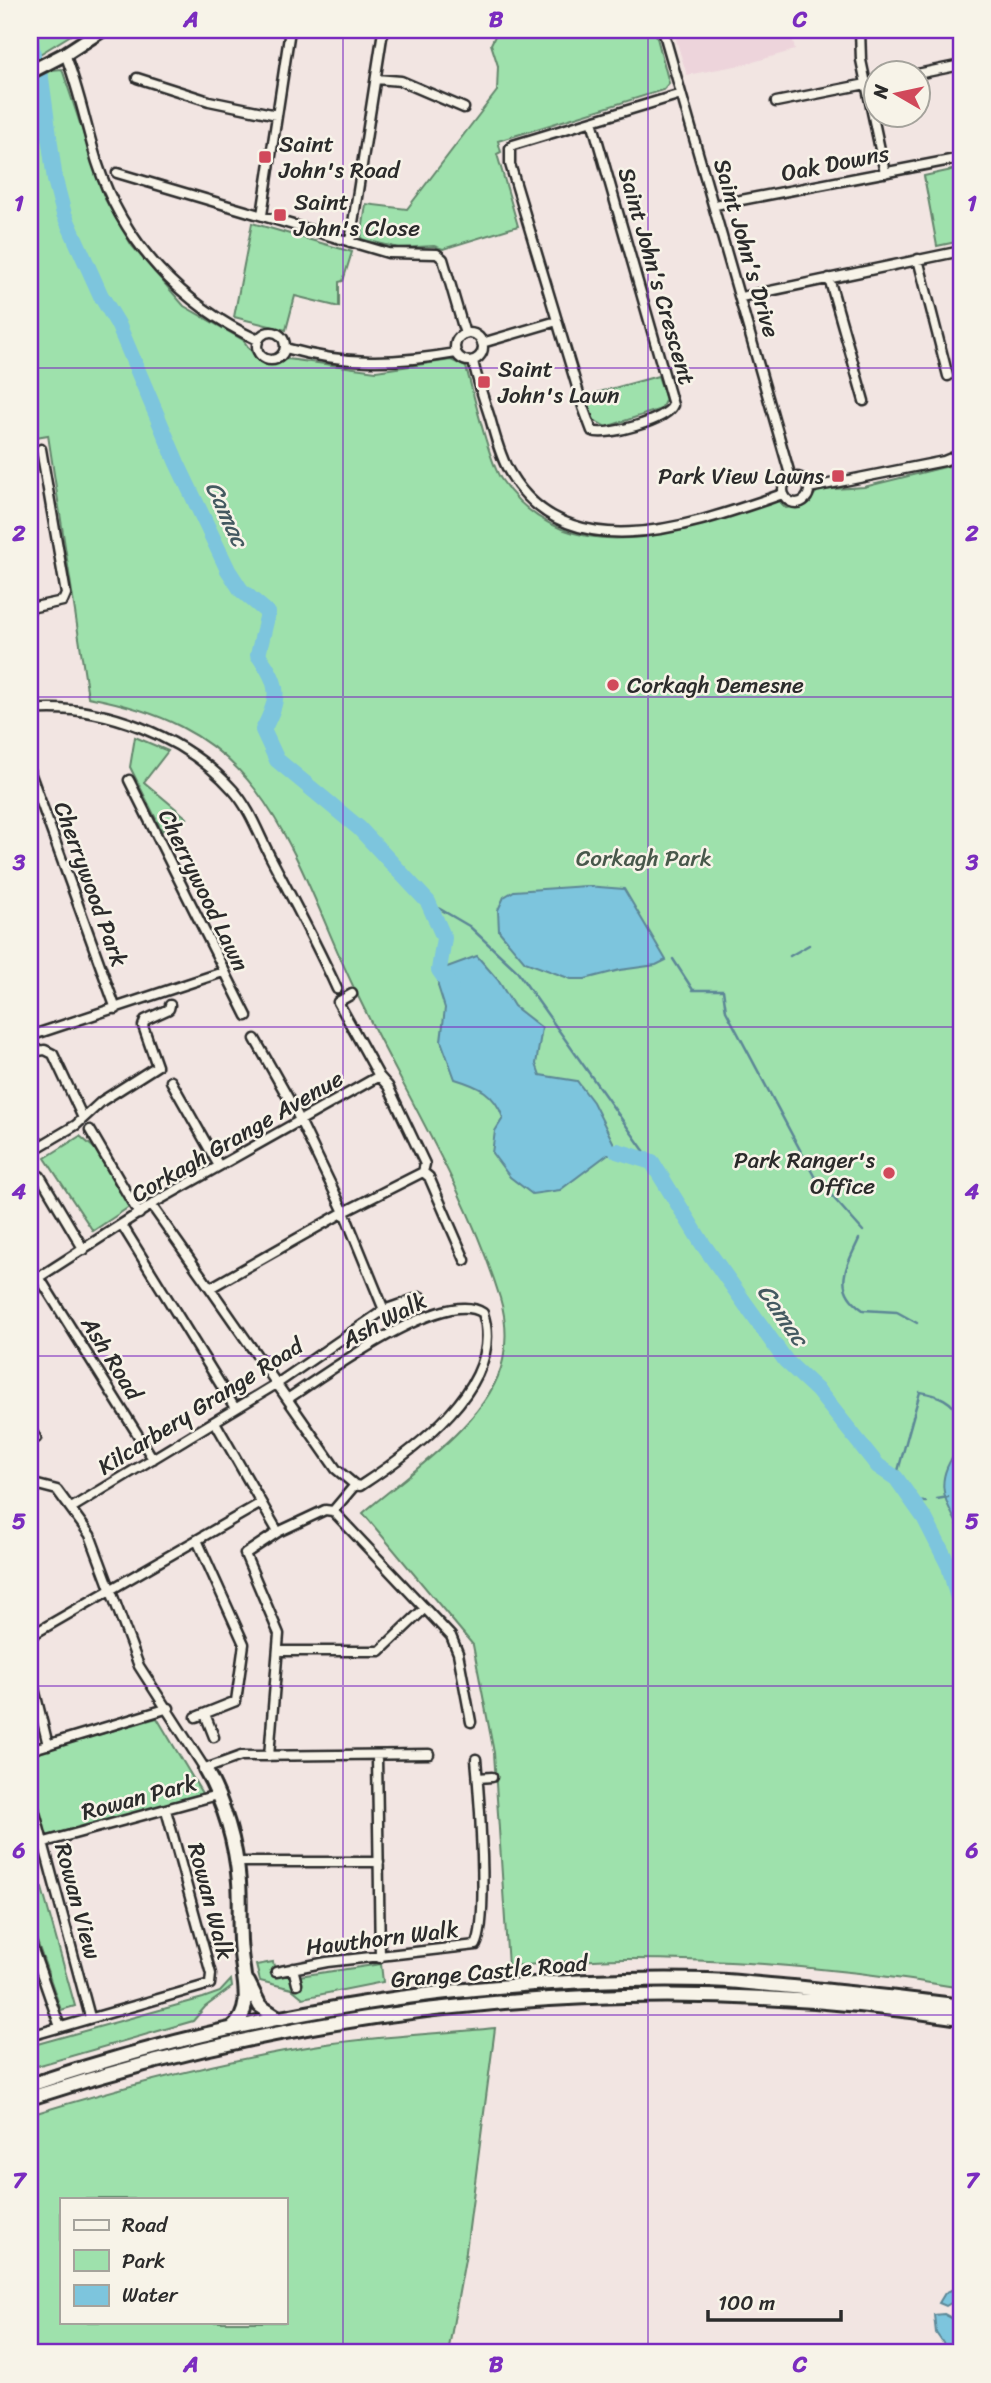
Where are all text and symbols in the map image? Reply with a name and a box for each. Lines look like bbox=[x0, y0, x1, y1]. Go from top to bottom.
text: A bbox=[182, 0, 199, 40]
text: B bbox=[489, 0, 504, 40]
text: C bbox=[792, 0, 808, 40]
north arrow bbox=[862, 60, 932, 130]
text: N bbox=[863, 82, 898, 101]
place label: Saint John's Road bbox=[278, 124, 401, 191]
street label: Oak Downs bbox=[778, 133, 893, 194]
marker: Saint John's Road bbox=[257, 149, 273, 165]
street label: Saint John's Drive bbox=[701, 154, 792, 343]
street label: Saint John's Crescent bbox=[606, 163, 707, 390]
place label: Saint John's Close bbox=[293, 182, 420, 249]
text: 1 bbox=[14, 183, 24, 224]
text: 1 bbox=[967, 183, 977, 224]
marker: Saint John's Close bbox=[272, 207, 288, 223]
place label: Saint John's Lawn bbox=[497, 349, 619, 416]
marker: Saint John's Lawn bbox=[476, 374, 492, 390]
place label: Park View Lawns bbox=[658, 456, 825, 497]
marker: Park View Lawns bbox=[830, 468, 846, 484]
water label: Camac bbox=[193, 474, 262, 556]
text: 2 bbox=[11, 513, 26, 554]
text: 2 bbox=[964, 513, 979, 554]
place label: Corkagh Demesne bbox=[627, 665, 804, 706]
marker: Corkagh Demesne bbox=[605, 677, 621, 693]
street label: Cherrywood Park bbox=[42, 796, 139, 973]
street label: Cherrywood Lawn bbox=[146, 802, 261, 979]
park label: Corkagh Park bbox=[576, 838, 712, 879]
text: 3 bbox=[12, 842, 26, 883]
text: 3 bbox=[965, 842, 979, 883]
street label: Corkagh Grange Avenue bbox=[123, 1059, 352, 1214]
place label: Park Ranger's Office bbox=[734, 1140, 876, 1207]
marker: Park Ranger's Office bbox=[881, 1165, 897, 1181]
text: 4 bbox=[11, 1171, 27, 1212]
text: 4 bbox=[964, 1171, 980, 1212]
water label: Camac bbox=[746, 1274, 821, 1357]
street label: Ash Walk bbox=[333, 1280, 435, 1361]
street label: Ash Road bbox=[69, 1307, 155, 1410]
street label: Kilcarbery Grange Road bbox=[89, 1325, 313, 1486]
text: 5 bbox=[12, 1501, 26, 1542]
text: 5 bbox=[965, 1501, 979, 1542]
street label: Rowan Park bbox=[77, 1762, 202, 1833]
text: 6 bbox=[11, 1830, 26, 1871]
text: 6 bbox=[964, 1830, 979, 1871]
street label: Rowan View bbox=[42, 1838, 113, 1964]
street label: Rowan Walk bbox=[175, 1838, 246, 1965]
street label: Hawthorn Walk bbox=[303, 1909, 461, 1968]
street label: Grange Castle Road bbox=[389, 1942, 591, 2001]
text: 7 bbox=[12, 2160, 27, 2201]
text: 7 bbox=[965, 2160, 980, 2201]
legend bbox=[60, 2198, 287, 2324]
text: Road bbox=[122, 2206, 169, 2244]
text: Park bbox=[122, 2242, 165, 2280]
text: Water bbox=[122, 2276, 179, 2314]
scale bar bbox=[708, 2278, 841, 2322]
text: 100 m bbox=[718, 2284, 775, 2322]
text: A bbox=[182, 2344, 199, 2383]
text: B bbox=[489, 2344, 504, 2383]
text: C bbox=[792, 2344, 808, 2383]

